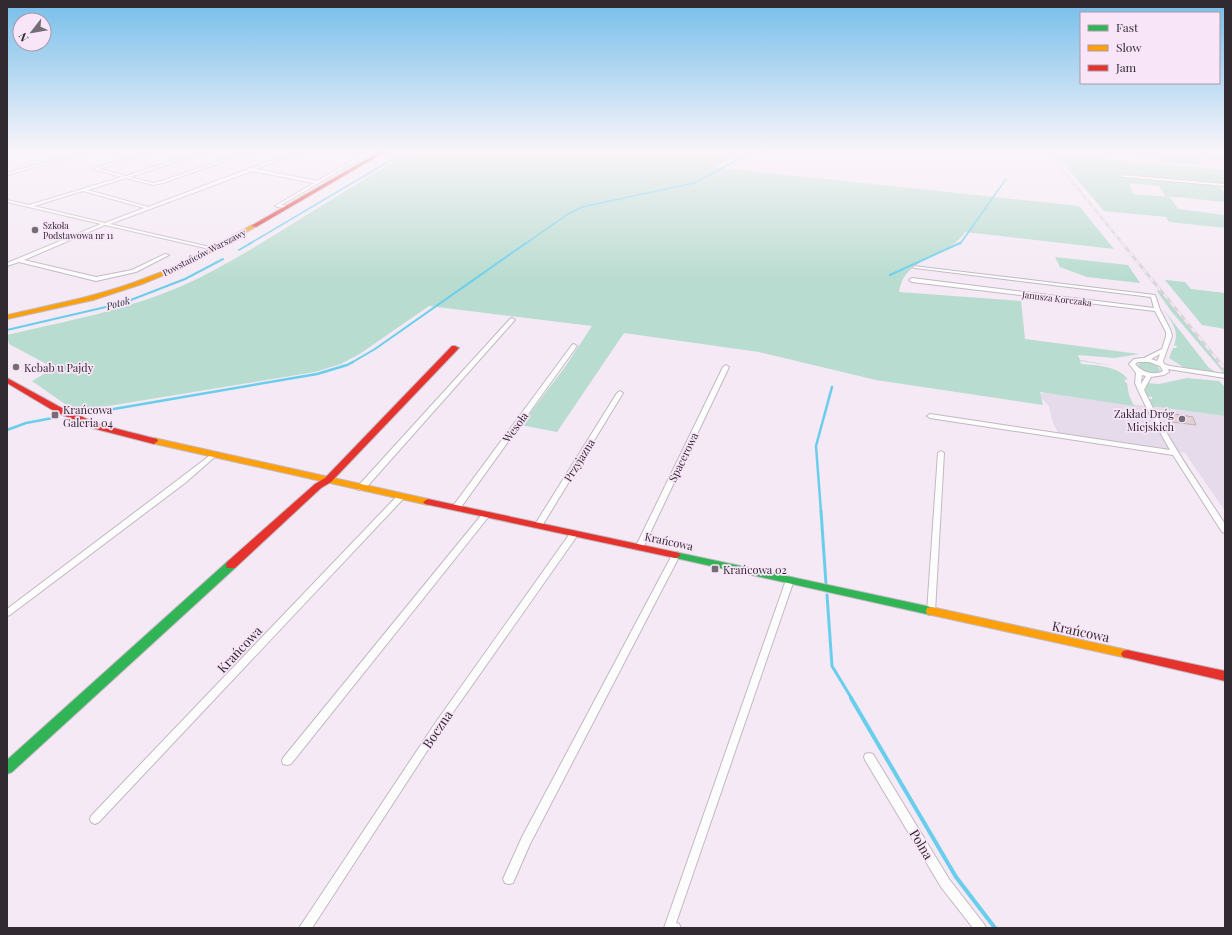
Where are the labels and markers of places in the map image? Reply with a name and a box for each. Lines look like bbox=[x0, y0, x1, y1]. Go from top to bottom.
place label: Szkoła Podstawowa nr 11 bbox=[43, 219, 114, 241]
marker: Szkoła Podstawowa nr 11 bbox=[30, 225, 40, 235]
place label: Kebab u Pajdy bbox=[24, 360, 94, 375]
marker: Kebab u Pajdy bbox=[11, 362, 21, 372]
place label: Krańcowa Galeria 04 bbox=[63, 402, 114, 430]
place label: Zakład Dróg Miejskich bbox=[1114, 406, 1175, 434]
marker: Krańcowa Galeria 04 bbox=[50, 410, 60, 420]
marker: Zakład Dróg Miejskich bbox=[1177, 414, 1187, 424]
place label: Krańcowa 02 bbox=[723, 562, 787, 577]
marker: Krańcowa 02 bbox=[710, 564, 720, 574]

